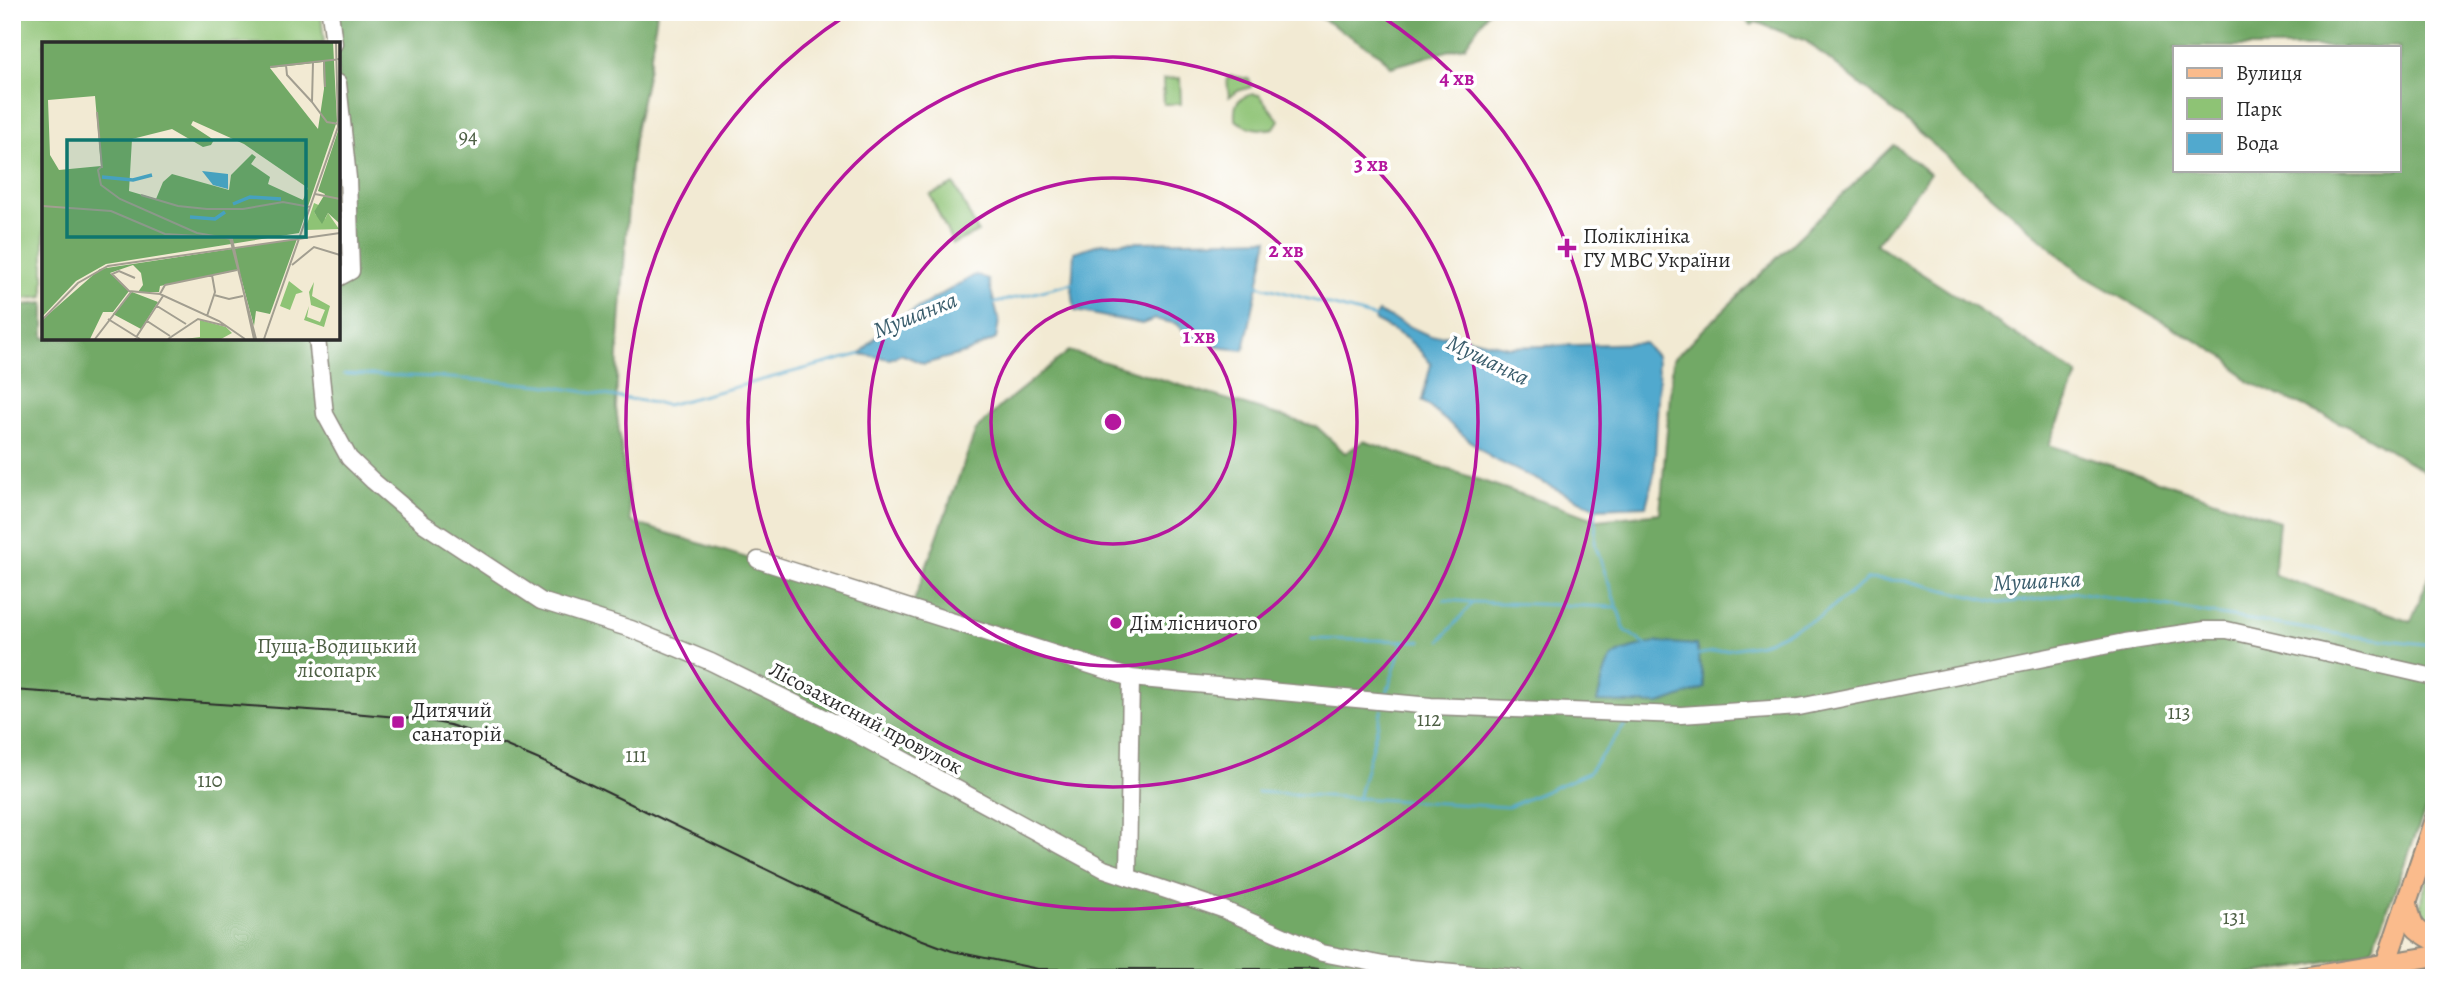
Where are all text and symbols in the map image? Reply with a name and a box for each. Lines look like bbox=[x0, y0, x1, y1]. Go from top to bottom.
inset map bbox=[42, 42, 340, 340]
legend bbox=[2173, 46, 2400, 172]
text: Вулиця bbox=[2236, 59, 2302, 87]
text: 4 хв bbox=[1440, 64, 1474, 92]
text: Парк bbox=[2236, 95, 2282, 123]
park label: 94 bbox=[458, 122, 478, 150]
text: Вода bbox=[2236, 129, 2279, 157]
text: 3 хв bbox=[1354, 150, 1388, 178]
place label: Поліклініка ГУ МВС України bbox=[1583, 222, 1731, 274]
text: 2 хв bbox=[1268, 236, 1304, 264]
marker: Поліклініка ГУ МВС України bbox=[1557, 238, 1577, 258]
water label: Мушанка bbox=[868, 284, 962, 346]
text: 1 хв bbox=[1183, 322, 1215, 350]
water label: Мушанка bbox=[1442, 327, 1535, 393]
centre of rings bbox=[1101, 410, 1125, 434]
water label: Мушанка bbox=[1992, 563, 2082, 599]
place label: Дім лісничого bbox=[1130, 609, 1258, 637]
marker: Дім лісничого bbox=[1108, 615, 1124, 631]
park label: Пуща-Водицький лісопарк bbox=[257, 632, 417, 684]
street label: Лісозахисний провулок bbox=[764, 655, 968, 781]
place label: Дитячий санаторій bbox=[412, 696, 502, 748]
park label: 113 bbox=[2167, 698, 2191, 726]
park label: 112 bbox=[1417, 705, 1441, 733]
marker: Дитячий санаторій bbox=[390, 714, 406, 730]
park label: 111 bbox=[625, 741, 647, 769]
park label: 110 bbox=[197, 766, 223, 794]
park label: 131 bbox=[2222, 903, 2246, 931]

